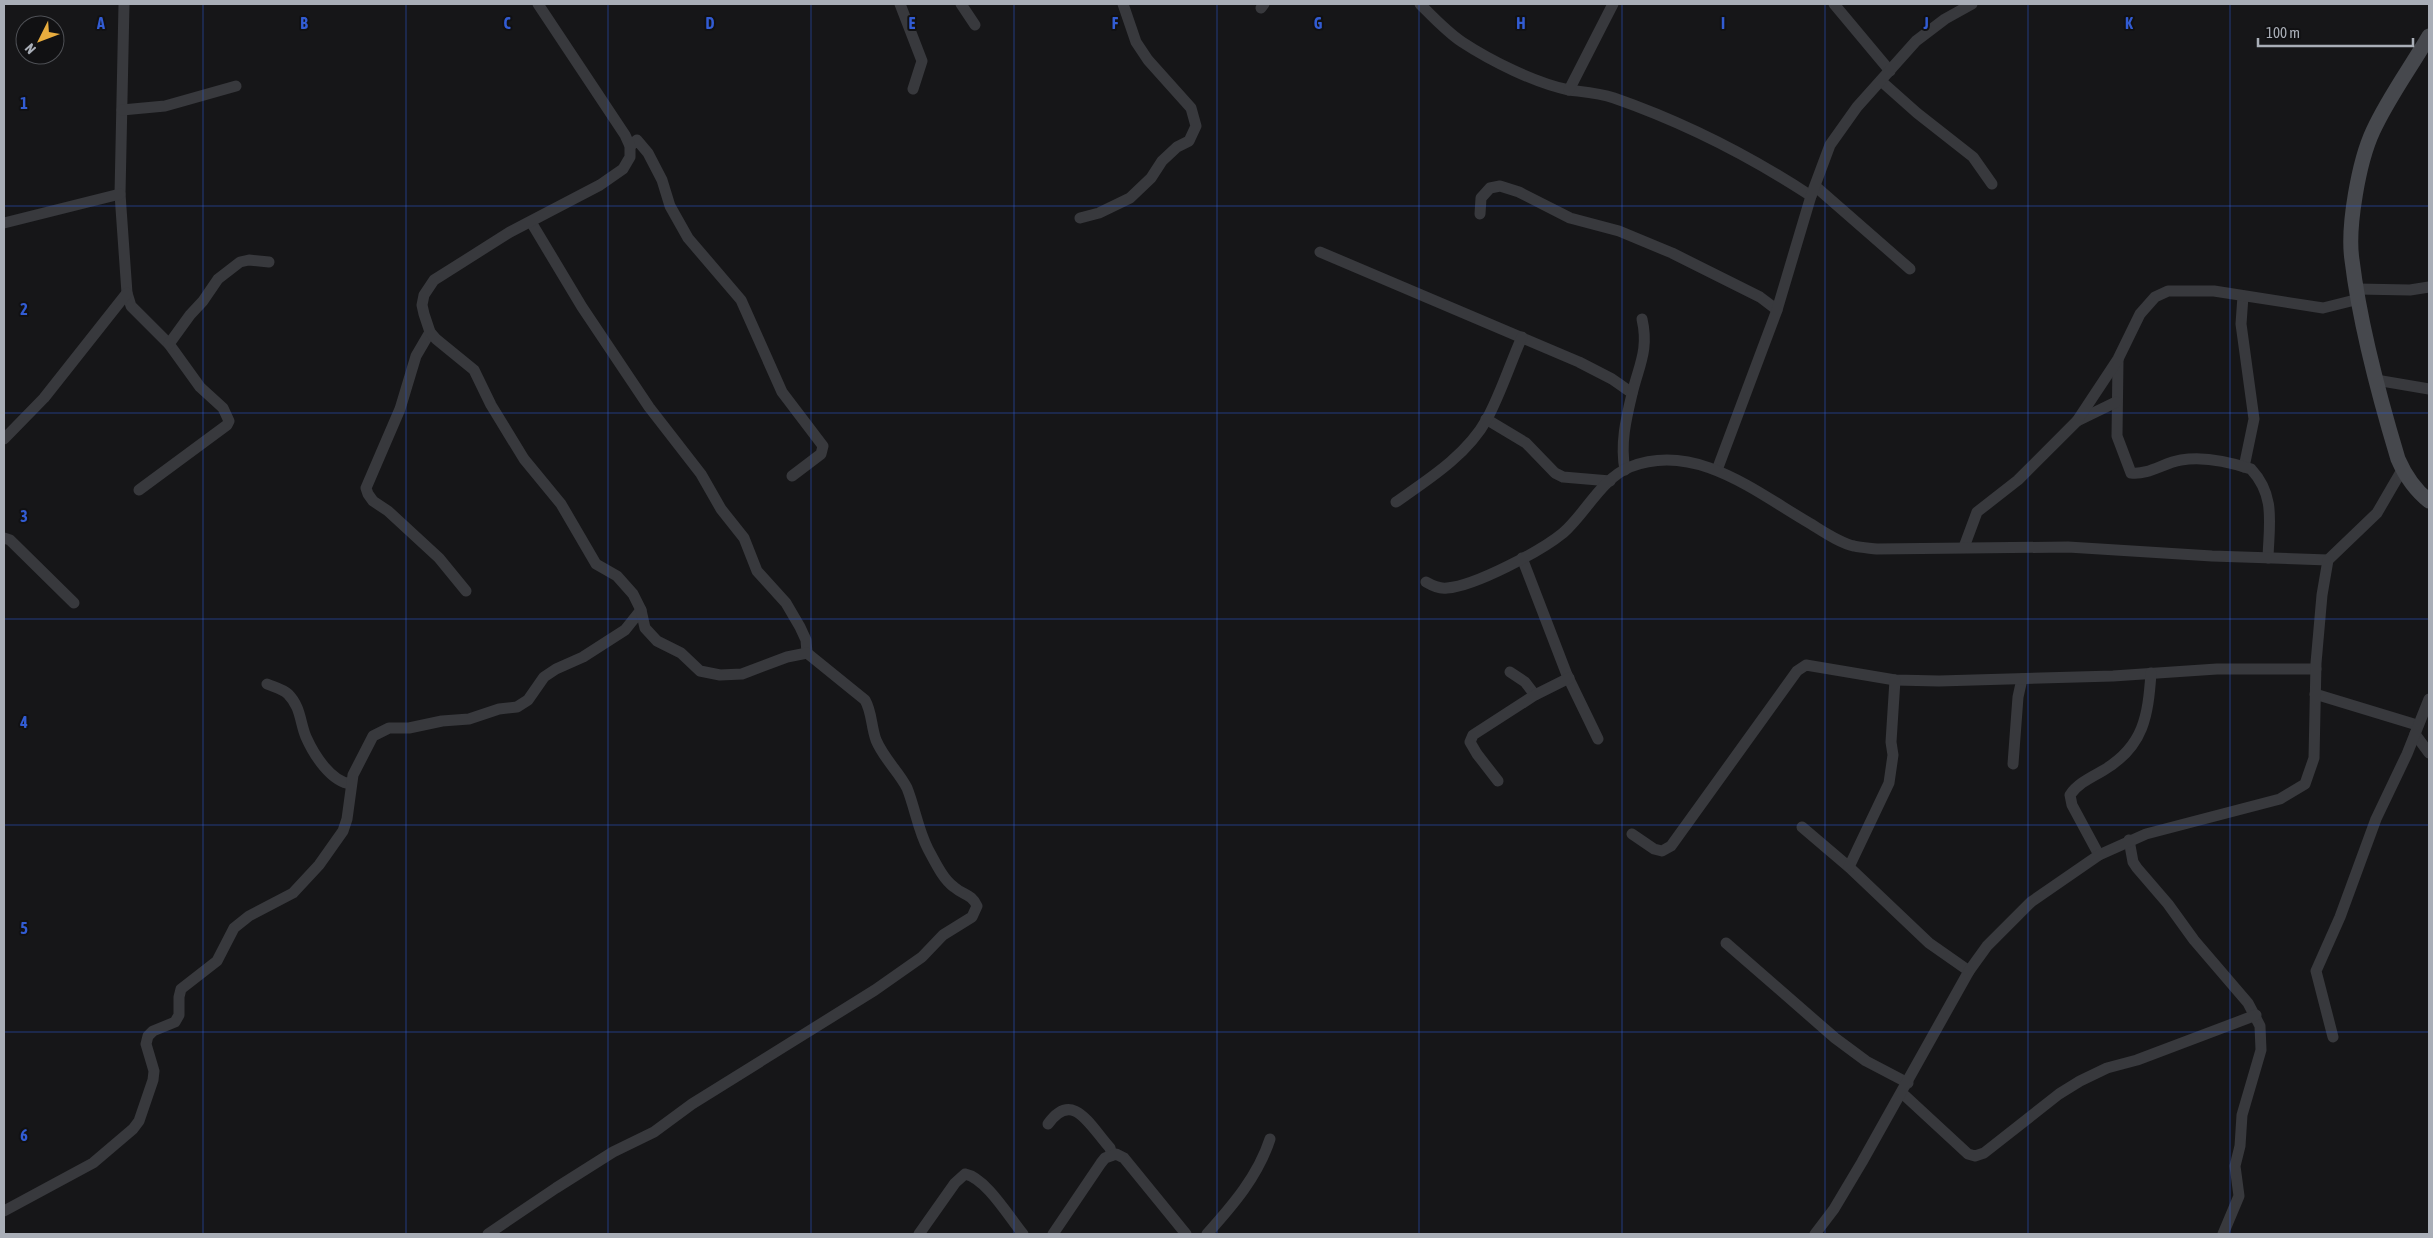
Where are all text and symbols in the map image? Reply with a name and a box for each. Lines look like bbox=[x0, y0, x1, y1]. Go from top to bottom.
text: A bbox=[96, 14, 105, 32]
text: B bbox=[300, 14, 308, 32]
text: C bbox=[503, 14, 511, 32]
text: D bbox=[706, 14, 715, 32]
text: E bbox=[909, 14, 916, 32]
text: F bbox=[1112, 14, 1119, 32]
text: G bbox=[1314, 14, 1323, 32]
text: H bbox=[1516, 14, 1526, 32]
text: I bbox=[1721, 14, 1725, 32]
text: J bbox=[1922, 14, 1929, 32]
text: K bbox=[2125, 14, 2133, 32]
north arrow bbox=[15, 15, 65, 65]
scale bar bbox=[2258, 15, 2413, 47]
text: 100 m bbox=[2266, 24, 2300, 41]
text: N bbox=[22, 40, 39, 57]
text: 1 bbox=[20, 94, 28, 112]
text: 2 bbox=[20, 300, 28, 318]
text: 3 bbox=[20, 507, 28, 525]
text: 4 bbox=[19, 713, 28, 731]
text: 5 bbox=[20, 919, 28, 937]
text: 6 bbox=[20, 1126, 28, 1144]

